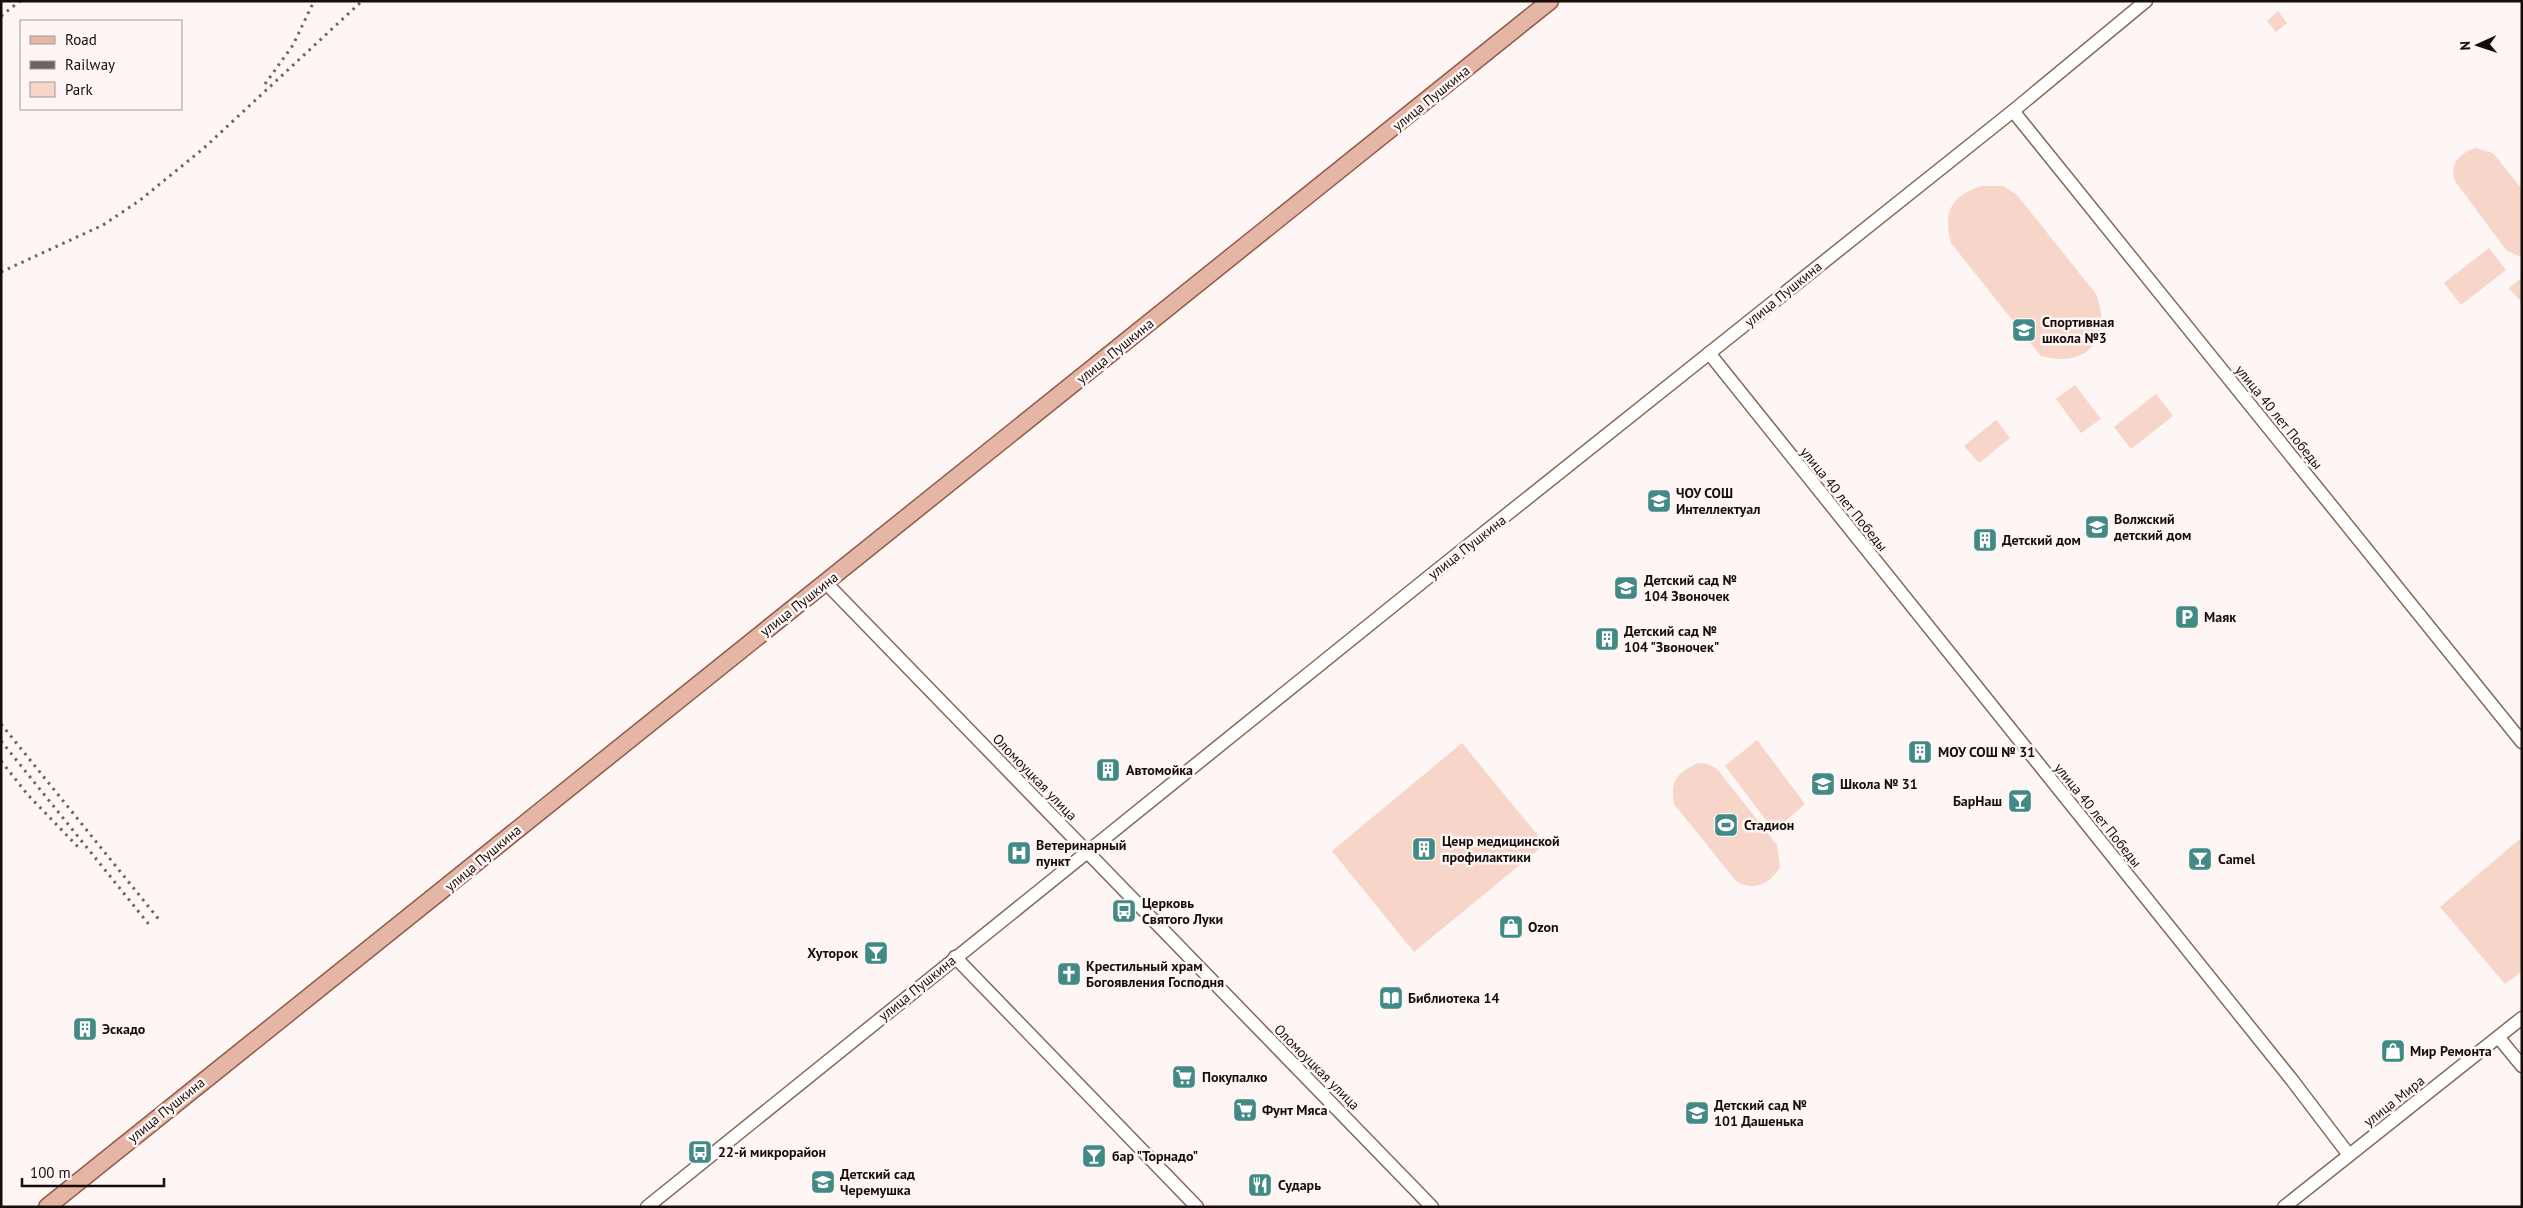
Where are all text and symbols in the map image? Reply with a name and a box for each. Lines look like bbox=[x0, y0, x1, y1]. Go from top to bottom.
legend bbox=[20, 20, 182, 110]
north arrow bbox=[2453, 20, 2503, 70]
text: Road bbox=[65, 30, 97, 49]
text: N bbox=[2456, 41, 2474, 51]
text: Railway bbox=[65, 55, 115, 74]
street label: улица Пушкина bbox=[1389, 61, 1473, 135]
text: Park bbox=[65, 80, 93, 99]
street label: улица Пушкина bbox=[1741, 257, 1825, 331]
place label: Спортивная школа №3 bbox=[2042, 313, 2114, 347]
street label: улица Пушкина bbox=[1073, 314, 1157, 388]
school or university icon: Спортивная школа №3 bbox=[2011, 317, 2037, 343]
street label: улица 40 лет Победы bbox=[2231, 361, 2327, 473]
street label: улица 40 лет Победы bbox=[1796, 443, 1892, 555]
place label: ЧОУ СОШ Интеллектуал bbox=[1676, 484, 1760, 518]
school or university icon: ЧОУ СОШ Интеллектуал bbox=[1646, 488, 1672, 514]
place label: Волжский детский дом bbox=[2113, 510, 2191, 544]
street label: улица Пушкина bbox=[1424, 511, 1510, 583]
school or university icon: Волжский детский дом bbox=[2084, 514, 2110, 540]
building icon: Детский дом bbox=[1972, 527, 1998, 553]
place label: Детский дом bbox=[2002, 531, 2081, 549]
street label: улица Пушкина bbox=[756, 568, 842, 640]
place label: Детский сад № 104 Звоночек bbox=[1644, 571, 1737, 605]
school or university icon: Детский сад № 104 Звоночек bbox=[1613, 575, 1639, 601]
parking icon: Маяк bbox=[2174, 604, 2200, 630]
place label: Маяк bbox=[2204, 608, 2236, 626]
place label: Детский сад № 104 "Звоночек" bbox=[1624, 622, 1719, 656]
building icon: Детский сад № 104 "Звоночек" bbox=[1594, 626, 1620, 652]
street label: Оломоуцкая улица bbox=[989, 730, 1081, 824]
building icon: МОУ СОШ № 31 bbox=[1907, 739, 1933, 765]
place label: МОУ СОШ № 31 bbox=[1938, 743, 2035, 761]
building icon: Автомойка bbox=[1095, 757, 1121, 783]
street label: улица 40 лет Победы bbox=[2050, 759, 2146, 871]
place label: Автомойка bbox=[1126, 761, 1193, 779]
school or university icon: Школа № 31 bbox=[1810, 771, 1836, 797]
place label: Школа № 31 bbox=[1840, 775, 1918, 793]
bar icon: БарНаш bbox=[2007, 788, 2033, 814]
place label: БарНаш bbox=[1953, 792, 2002, 810]
sports icon: Стадион bbox=[1713, 812, 1739, 838]
place label: Стадион bbox=[1744, 816, 1794, 834]
street label: улица Пушкина bbox=[441, 821, 525, 895]
place label: Ценр медицинской профилактики bbox=[1442, 832, 1560, 866]
place label: Ветеринарный пункт bbox=[1036, 836, 1126, 870]
building icon: Ценр медицинской профилактики bbox=[1411, 836, 1437, 862]
hospital icon: Ветеринарный пункт bbox=[1006, 840, 1032, 866]
bar icon: Camel bbox=[2187, 846, 2213, 872]
place label: Camel bbox=[2218, 850, 2256, 868]
place label: Церковь Святого Луки bbox=[1142, 894, 1223, 928]
bus stop icon: Церковь Святого Луки bbox=[1111, 898, 1137, 924]
shop icon: Ozon bbox=[1498, 914, 1524, 940]
place label: Ozon bbox=[1528, 918, 1559, 936]
bar icon: Хуторок bbox=[863, 940, 889, 966]
place label: Хуторок bbox=[807, 944, 858, 962]
street label: улица Пушкина bbox=[875, 951, 959, 1025]
place label: Крестильный храм Богоявления Господня bbox=[1086, 957, 1224, 991]
church icon: Крестильный храм Богоявления Господня bbox=[1056, 961, 1082, 987]
library icon: Библиотека 14 bbox=[1378, 985, 1404, 1011]
place label: Библиотека 14 bbox=[1408, 989, 1499, 1007]
building icon: Эскадо bbox=[72, 1016, 98, 1042]
place label: Эскадо bbox=[102, 1020, 146, 1038]
street label: Оломоуцкая улица bbox=[1270, 1020, 1364, 1114]
shop icon: Мир Ремонта bbox=[2380, 1038, 2406, 1064]
place label: Мир Ремонта bbox=[2410, 1042, 2492, 1060]
supermarket icon: Покупалко bbox=[1171, 1064, 1197, 1090]
place label: Покупалко bbox=[1202, 1068, 1268, 1086]
street label: улица Мира bbox=[2360, 1072, 2428, 1130]
street label: улица Пушкина bbox=[124, 1073, 208, 1147]
place label: Детский сад № 101 Дашенька bbox=[1714, 1096, 1807, 1130]
supermarket icon: Фунт Мяса bbox=[1232, 1097, 1258, 1123]
school or university icon: Детский сад № 101 Дашенька bbox=[1684, 1100, 1710, 1126]
place label: Фунт Мяса bbox=[1262, 1101, 1328, 1119]
bus stop icon: 22-й микрорайон bbox=[687, 1139, 713, 1165]
place label: 22-й микрорайон bbox=[718, 1143, 826, 1161]
bar icon: бар "Торнадо" bbox=[1081, 1143, 1107, 1169]
place label: бар "Торнадо" bbox=[1112, 1147, 1198, 1165]
scale bar bbox=[22, 1156, 165, 1188]
text: 100 m bbox=[30, 1163, 71, 1182]
place label: Детский сад Черемушка bbox=[840, 1165, 915, 1199]
school or university icon: Детский сад Черемушка bbox=[810, 1169, 836, 1195]
restaurant icon: Сударь bbox=[1247, 1172, 1273, 1198]
place label: Сударь bbox=[1278, 1176, 1321, 1194]

